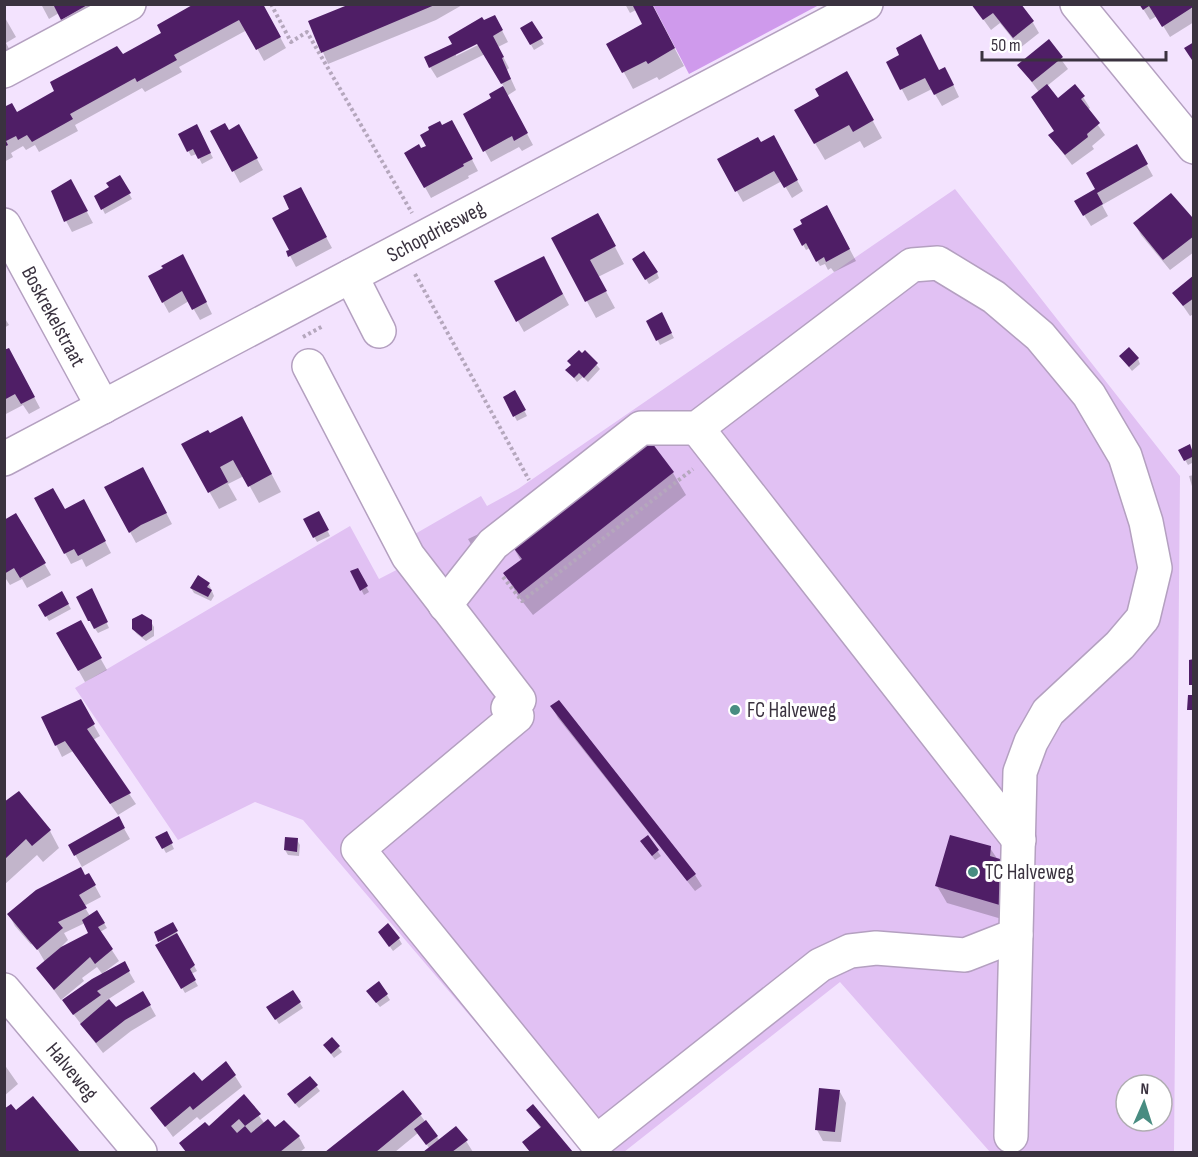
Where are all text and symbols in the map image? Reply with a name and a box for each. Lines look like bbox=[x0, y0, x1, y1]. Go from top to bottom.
scale bar bbox=[982, 24, 1166, 62]
text: 50 m bbox=[991, 35, 1021, 56]
street label: Schopdriesweg bbox=[383, 196, 489, 268]
street label: Boskrekelstraat bbox=[16, 262, 91, 371]
place label: FC Halveweg bbox=[747, 698, 836, 723]
marker: FC Halveweg bbox=[728, 703, 742, 717]
place label: TC Halveweg bbox=[985, 860, 1074, 885]
marker: TC Halveweg bbox=[966, 865, 980, 879]
street label: Halveweg bbox=[40, 1038, 103, 1105]
north arrow bbox=[1114, 1073, 1174, 1133]
text: N bbox=[1140, 1080, 1149, 1099]

